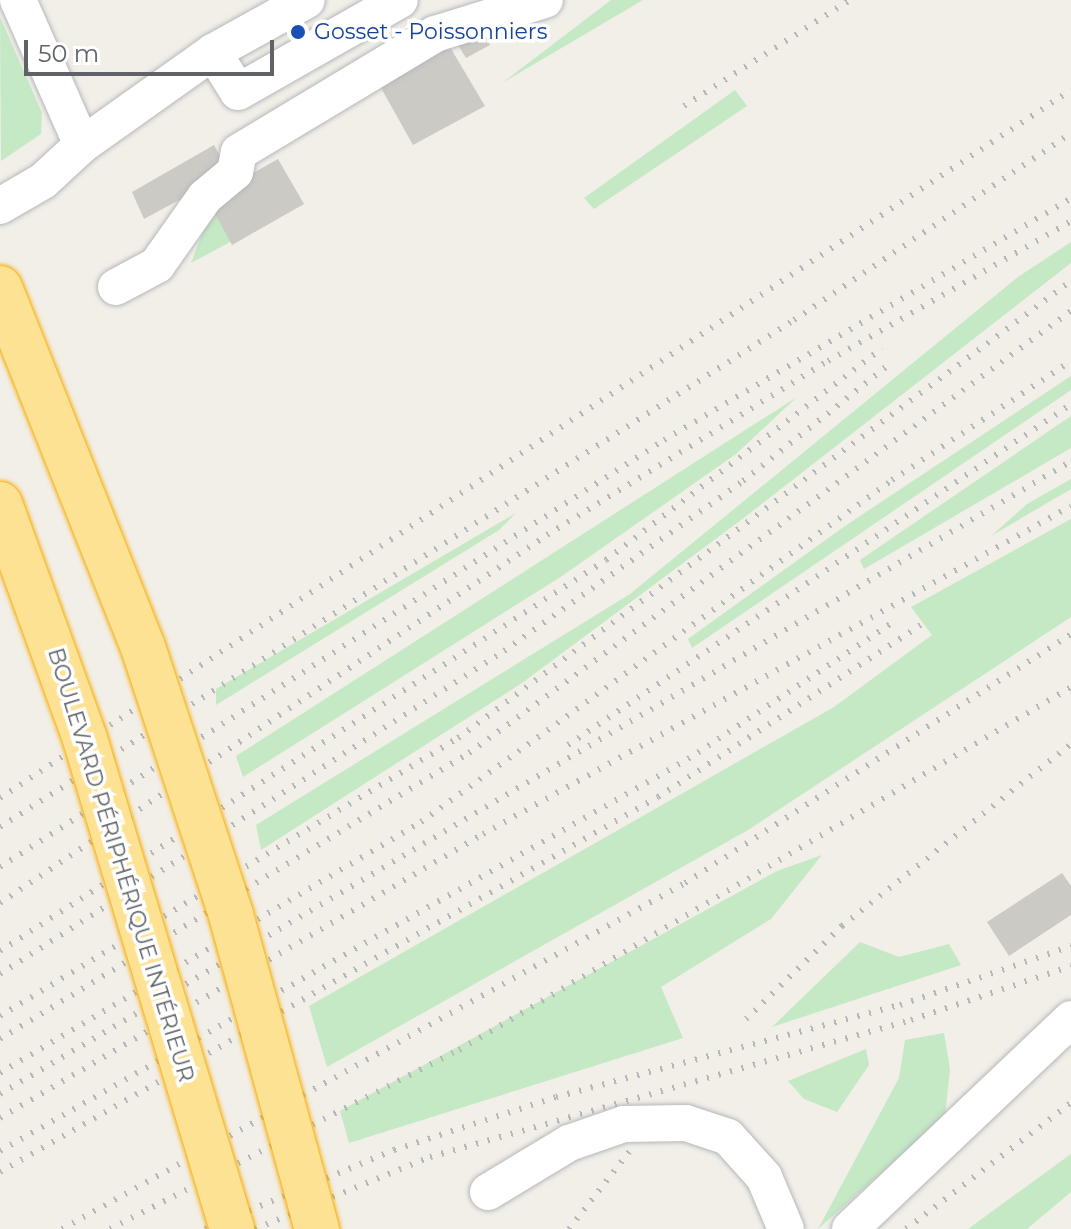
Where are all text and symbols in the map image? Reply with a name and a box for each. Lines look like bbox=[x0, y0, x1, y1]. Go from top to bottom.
place label: Gosset - Poissonniers bbox=[314, 19, 547, 45]
marker: Gosset - Poissonniers bbox=[289, 23, 307, 41]
scale bar bbox=[28, 24, 278, 74]
text: 50 m bbox=[38, 39, 99, 68]
street label: BOULEVARD PÉRIPHÉRIQUE INTÉRIEUR bbox=[42, 645, 200, 1085]

